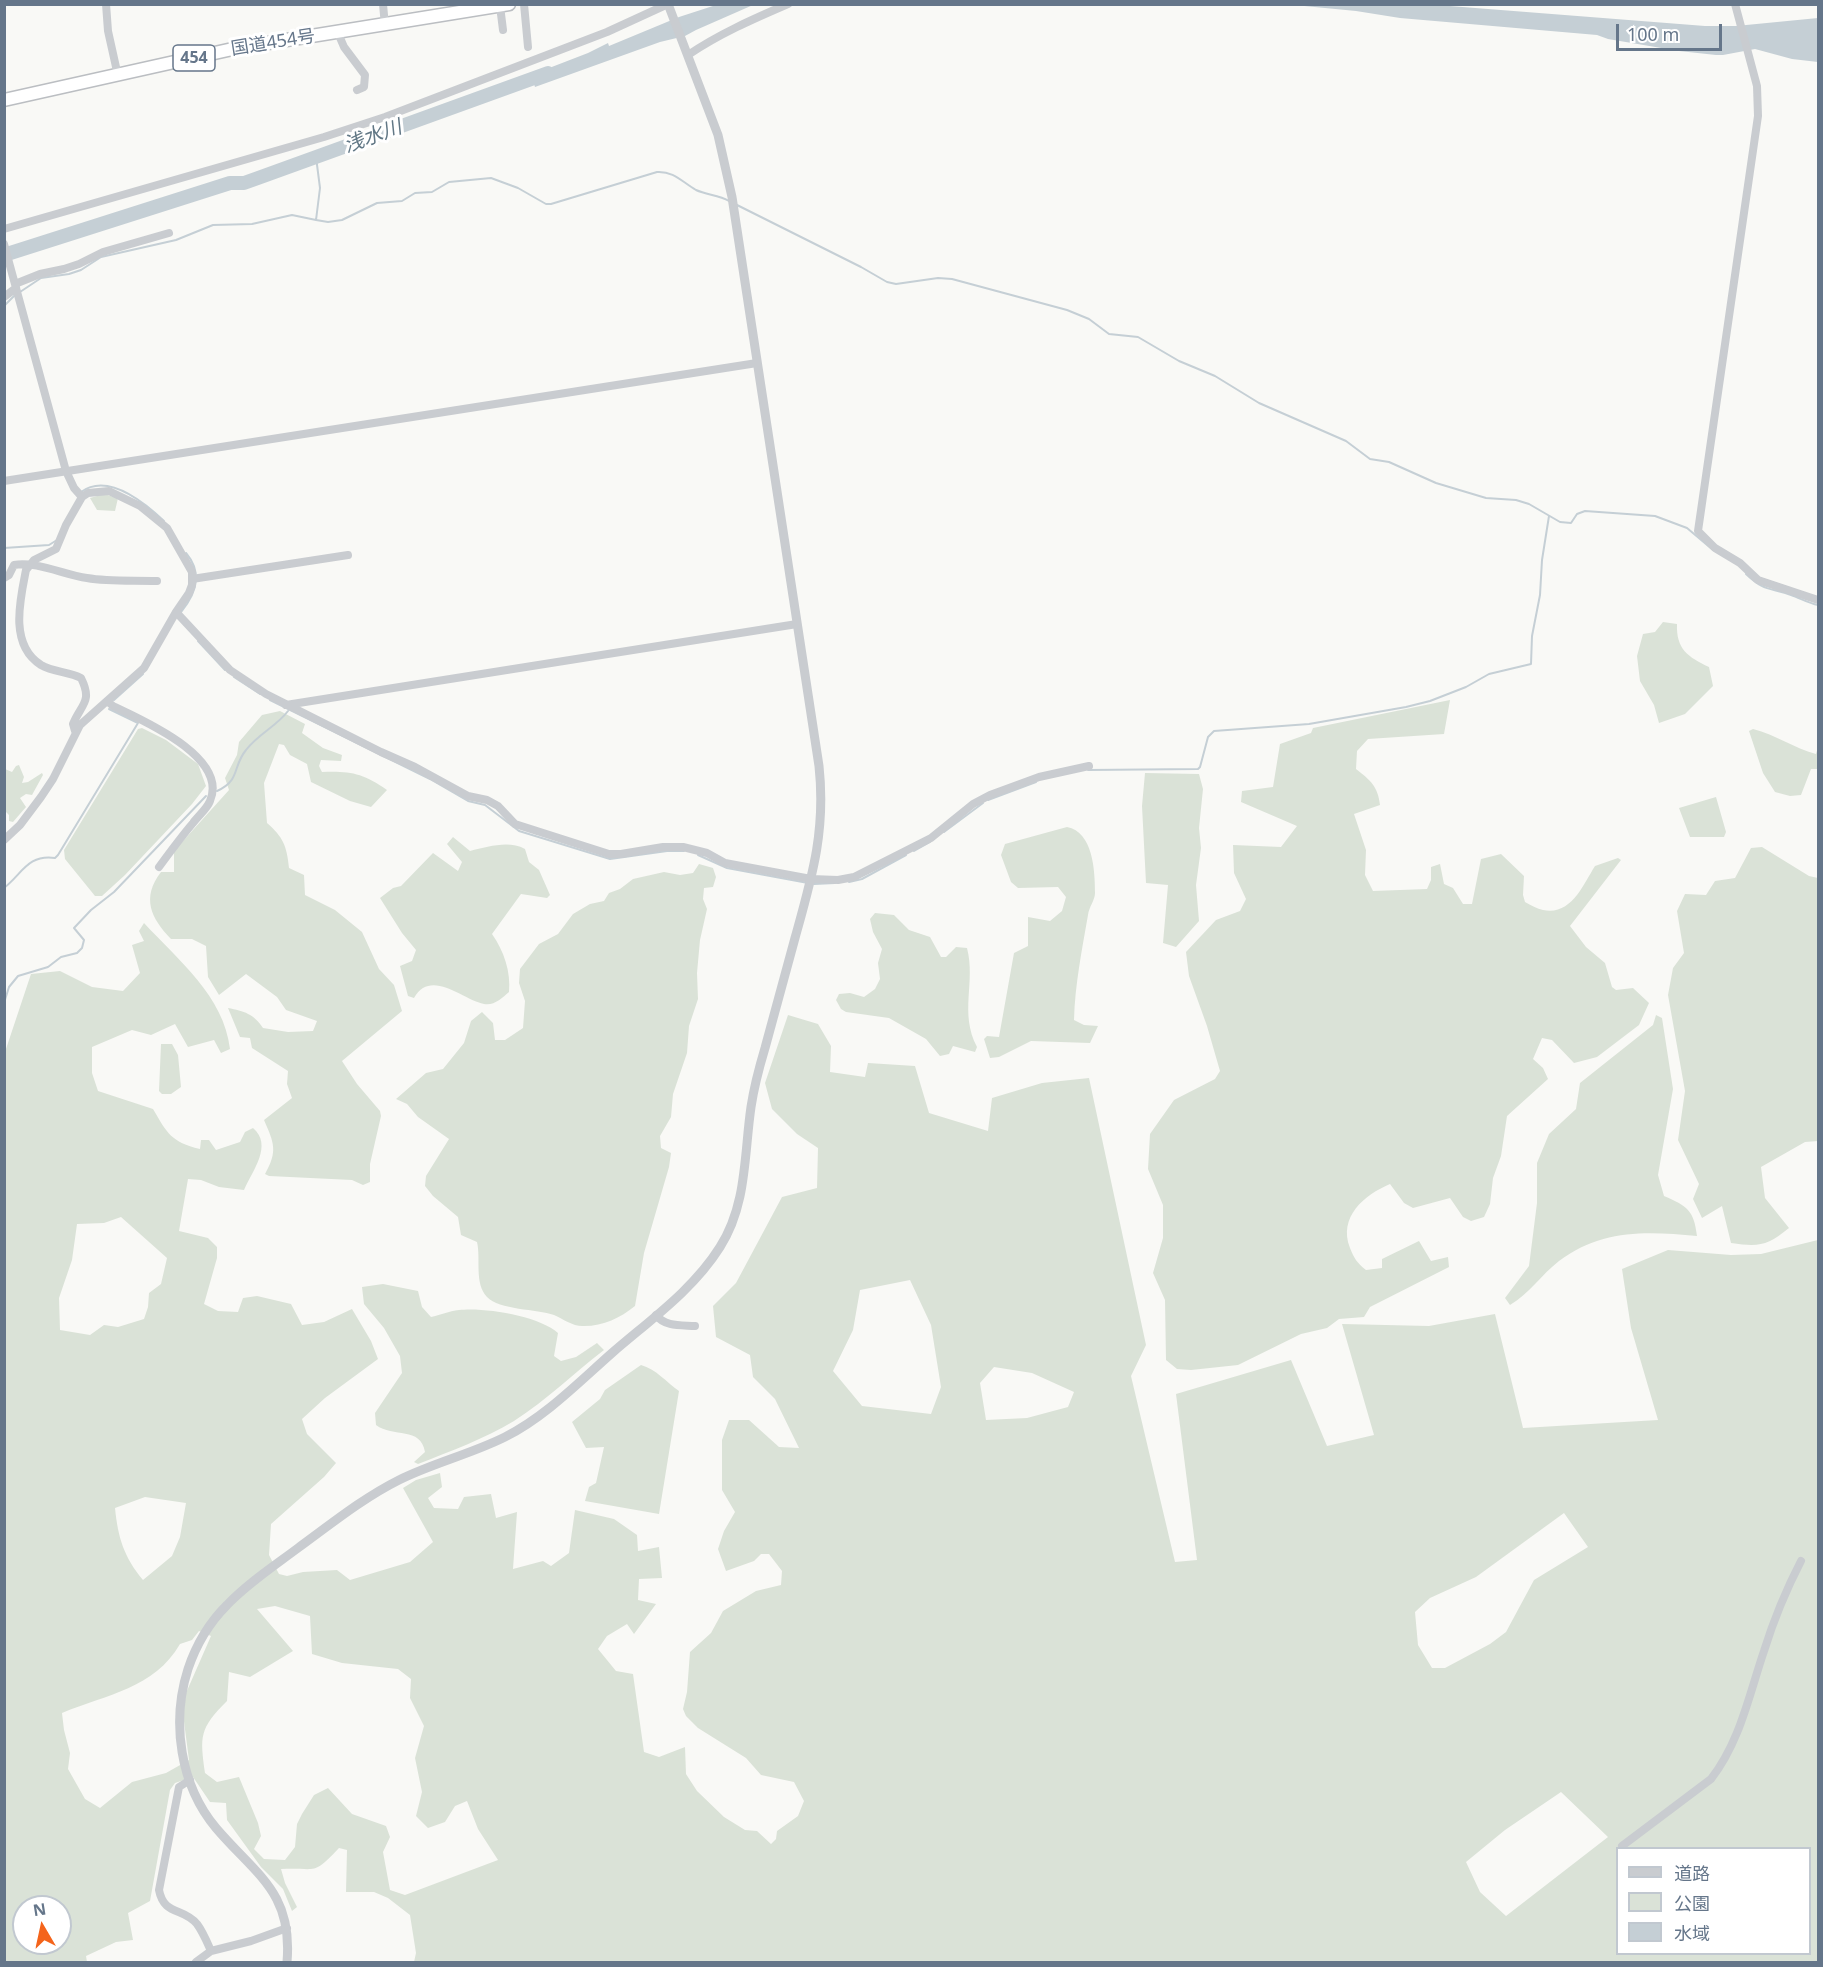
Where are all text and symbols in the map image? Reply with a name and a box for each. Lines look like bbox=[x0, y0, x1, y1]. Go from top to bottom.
scale bar bbox=[1619, 12, 1726, 50]
text: 100 m bbox=[1627, 22, 1679, 46]
street label: 国道454号 bbox=[229, 26, 317, 60]
road number: 454 bbox=[173, 45, 215, 71]
water label: 浅水川 bbox=[341, 115, 405, 159]
legend bbox=[1616, 1847, 1811, 1955]
text: 道路 bbox=[1674, 1861, 1710, 1885]
text: 公園 bbox=[1674, 1891, 1710, 1915]
north arrow bbox=[12, 1895, 72, 1955]
text: N bbox=[31, 1897, 48, 1921]
text: 水域 bbox=[1674, 1921, 1710, 1945]

